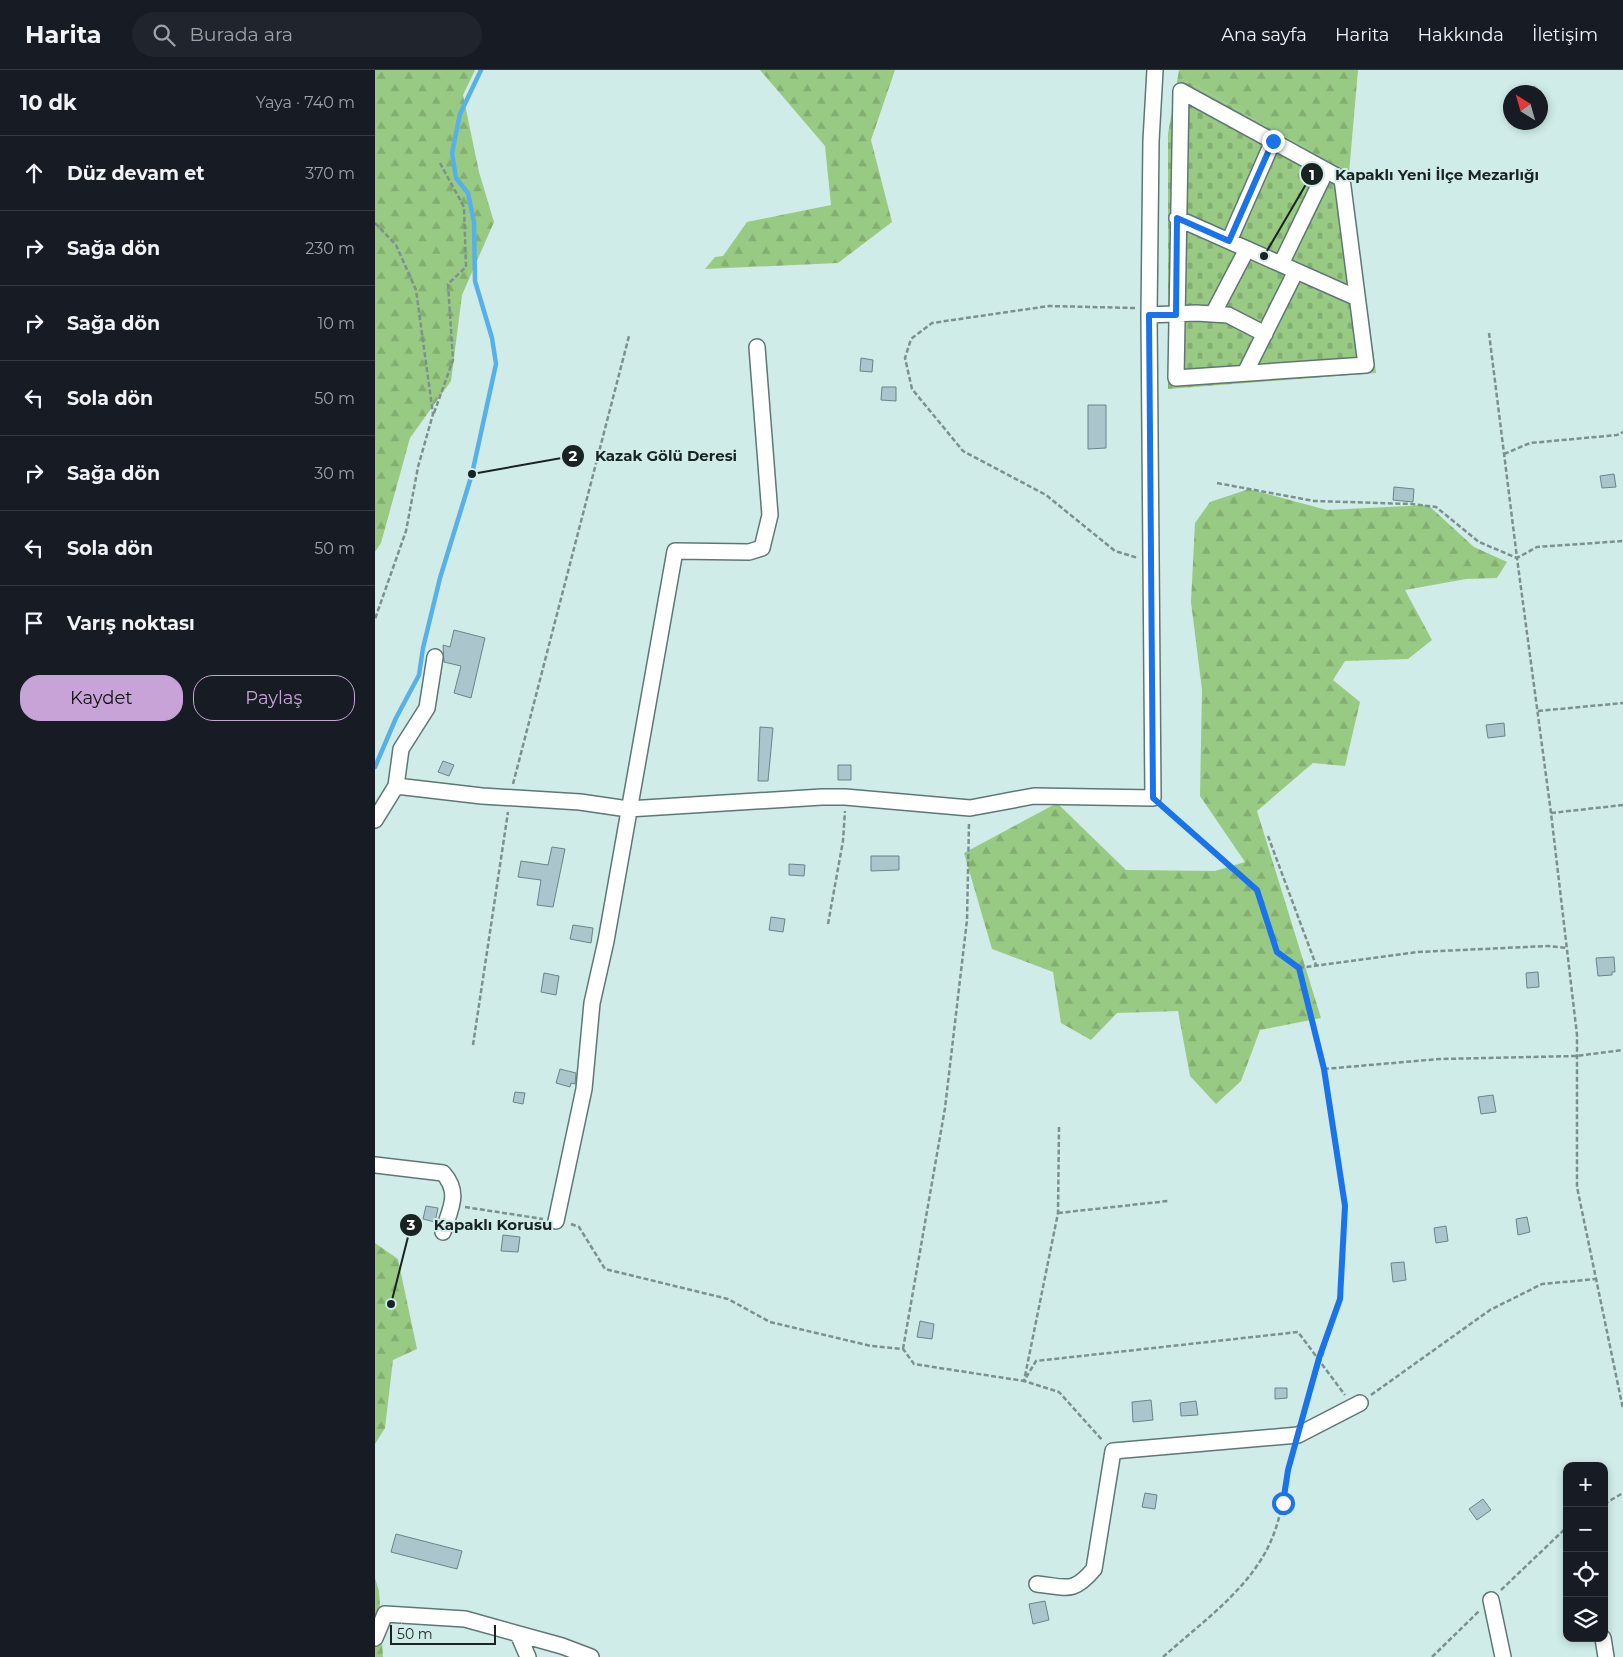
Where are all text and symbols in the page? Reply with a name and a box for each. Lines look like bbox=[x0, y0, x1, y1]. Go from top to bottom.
search box bbox=[132, 12, 482, 57]
text: Harita bbox=[25, 20, 102, 49]
icon: search bbox=[150, 21, 178, 49]
text: Burada ara bbox=[190, 23, 293, 46]
text: Ana sayfa bbox=[1221, 24, 1307, 46]
text: Harita bbox=[1335, 24, 1389, 46]
text: Hakkında bbox=[1417, 24, 1504, 46]
text: İletişim bbox=[1532, 24, 1598, 46]
north arrow bbox=[1503, 85, 1548, 130]
text: 10 dk bbox=[20, 90, 77, 115]
text: Yaya · 740 m bbox=[256, 93, 355, 112]
route end bbox=[1262, 130, 1285, 153]
icon: ahead bbox=[20, 159, 48, 187]
callout: Kapaklı Yeni İlçe Mezarlığı bbox=[1300, 159, 1549, 189]
text: Düz devam et bbox=[67, 162, 205, 185]
text: 370 m bbox=[305, 164, 355, 183]
text: 1 bbox=[1309, 165, 1315, 184]
text: Kapaklı Yeni İlçe Mezarlığı bbox=[1335, 165, 1539, 184]
icon: right bbox=[20, 234, 48, 262]
text: Sağa dön bbox=[67, 237, 160, 260]
text: 230 m bbox=[305, 239, 355, 258]
icon: right bbox=[20, 309, 48, 337]
text: Sağa dön bbox=[67, 312, 160, 335]
text: 10 m bbox=[317, 314, 355, 333]
icon: left bbox=[20, 384, 48, 412]
text: Sola dön bbox=[67, 387, 153, 410]
text: 50 m bbox=[314, 389, 355, 408]
callout: Kazak Gölü Deresi bbox=[560, 441, 747, 471]
text: 2 bbox=[569, 446, 578, 465]
text: Kazak Gölü Deresi bbox=[595, 446, 737, 465]
icon: right bbox=[20, 459, 48, 487]
text: Sağa dön bbox=[67, 462, 160, 485]
text: 30 m bbox=[314, 464, 355, 483]
icon: left bbox=[20, 534, 48, 562]
text: Sola dön bbox=[67, 537, 153, 560]
text: 50 m bbox=[314, 539, 355, 558]
icon: arrive bbox=[20, 609, 48, 637]
text: Varış noktası bbox=[67, 612, 195, 635]
button: Kaydet bbox=[20, 675, 183, 721]
button: Paylaş bbox=[193, 675, 355, 721]
callout: Kapaklı Korusu bbox=[399, 1210, 562, 1240]
text: 3 bbox=[406, 1215, 416, 1234]
text: Kapaklı Korusu bbox=[434, 1215, 552, 1234]
map controls bbox=[1563, 1462, 1608, 1642]
button: + bbox=[1563, 1462, 1608, 1507]
route start bbox=[1272, 1492, 1295, 1515]
button: − bbox=[1563, 1507, 1608, 1552]
button: locate bbox=[1563, 1552, 1608, 1597]
button: layers bbox=[1563, 1597, 1608, 1642]
scale bar bbox=[390, 1622, 496, 1645]
text: 50 m bbox=[397, 1625, 433, 1643]

